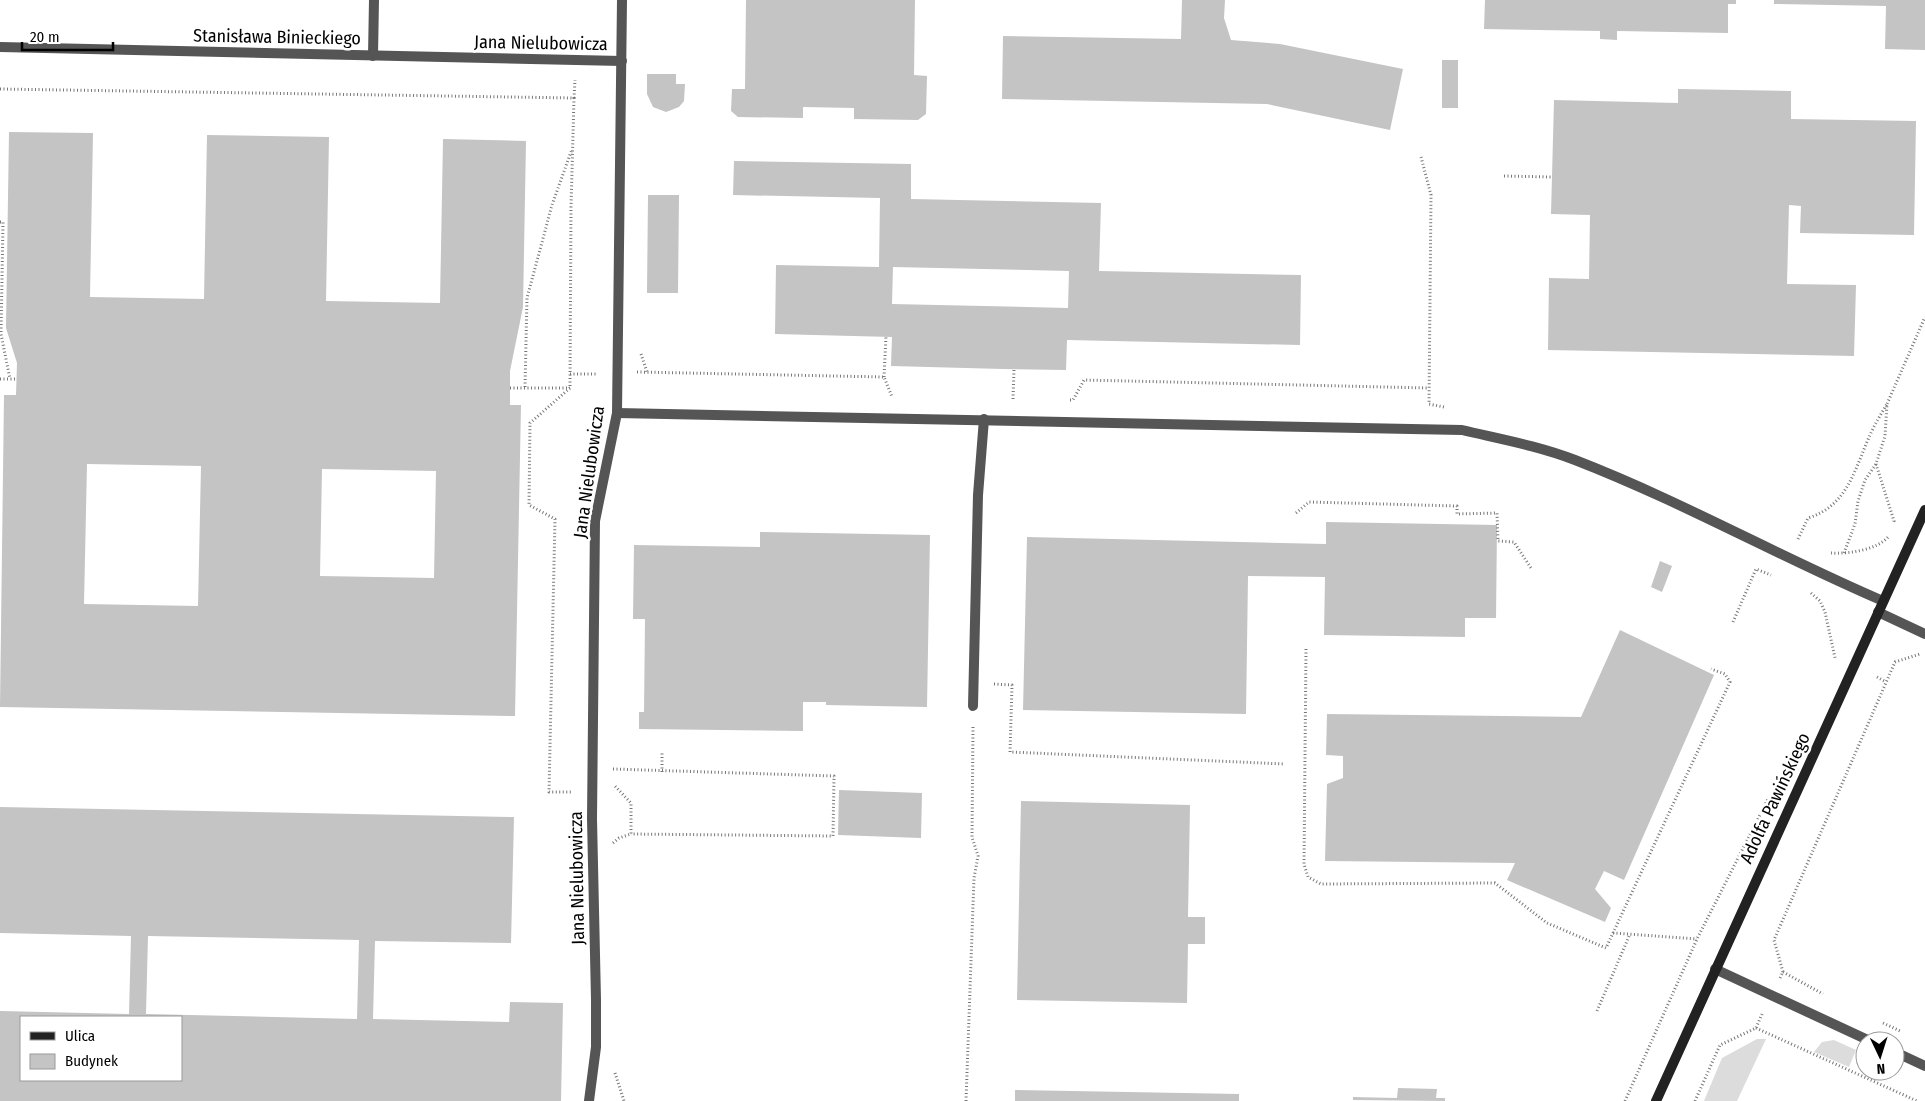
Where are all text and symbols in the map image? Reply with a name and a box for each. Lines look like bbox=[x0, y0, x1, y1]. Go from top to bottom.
scale bar bbox=[22, 20, 114, 52]
street label: Stanisława Binieckiego bbox=[193, 25, 361, 49]
text: 20 m bbox=[30, 28, 60, 46]
street label: Jana Nielubowicza bbox=[474, 31, 608, 55]
street label: Jana Nielubowicza bbox=[569, 404, 609, 540]
street label: Adolfa Pawińskiego bbox=[1735, 729, 1815, 867]
street label: Jana Nielubowicza bbox=[565, 811, 589, 945]
legend bbox=[20, 1016, 182, 1081]
text: Ulica bbox=[65, 1027, 95, 1045]
north arrow bbox=[1855, 1031, 1905, 1081]
text: Budynek bbox=[65, 1052, 118, 1070]
text: N bbox=[1876, 1060, 1886, 1077]

